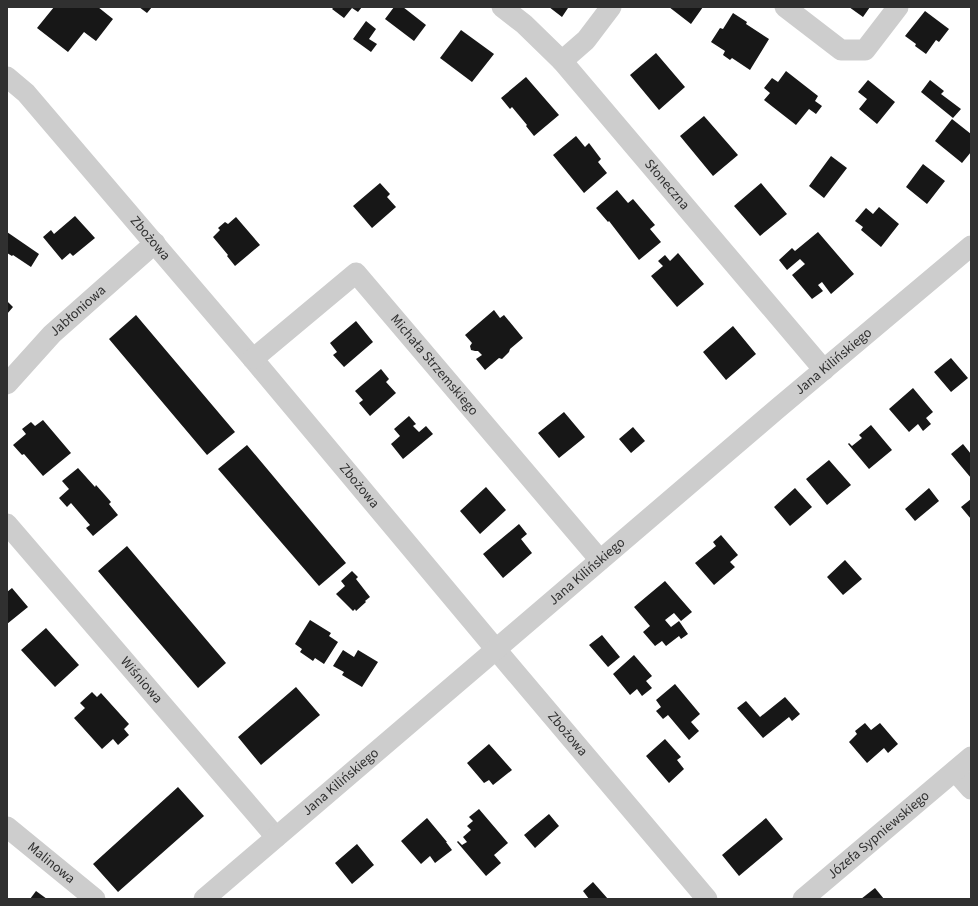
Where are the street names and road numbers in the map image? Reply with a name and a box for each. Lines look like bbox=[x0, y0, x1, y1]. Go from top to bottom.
street label: Słoneczna bbox=[640, 155, 694, 214]
street label: Zbożowa bbox=[125, 212, 175, 265]
street label: Jabłoniowa bbox=[46, 281, 110, 341]
street label: Michała Strzemskiego bbox=[385, 310, 483, 420]
street label: Jana Kilińskiego bbox=[791, 323, 877, 400]
street label: Zbożowa bbox=[334, 459, 384, 513]
street label: Jana Kilińskiego bbox=[544, 533, 630, 610]
street label: Wiśniowa bbox=[115, 652, 167, 708]
street label: Zbożowa bbox=[543, 707, 592, 761]
street label: Jana Kilińskiego bbox=[298, 743, 383, 821]
street label: Józefa Sypniewskiego bbox=[823, 786, 934, 884]
street label: Malinowa bbox=[23, 837, 79, 889]

